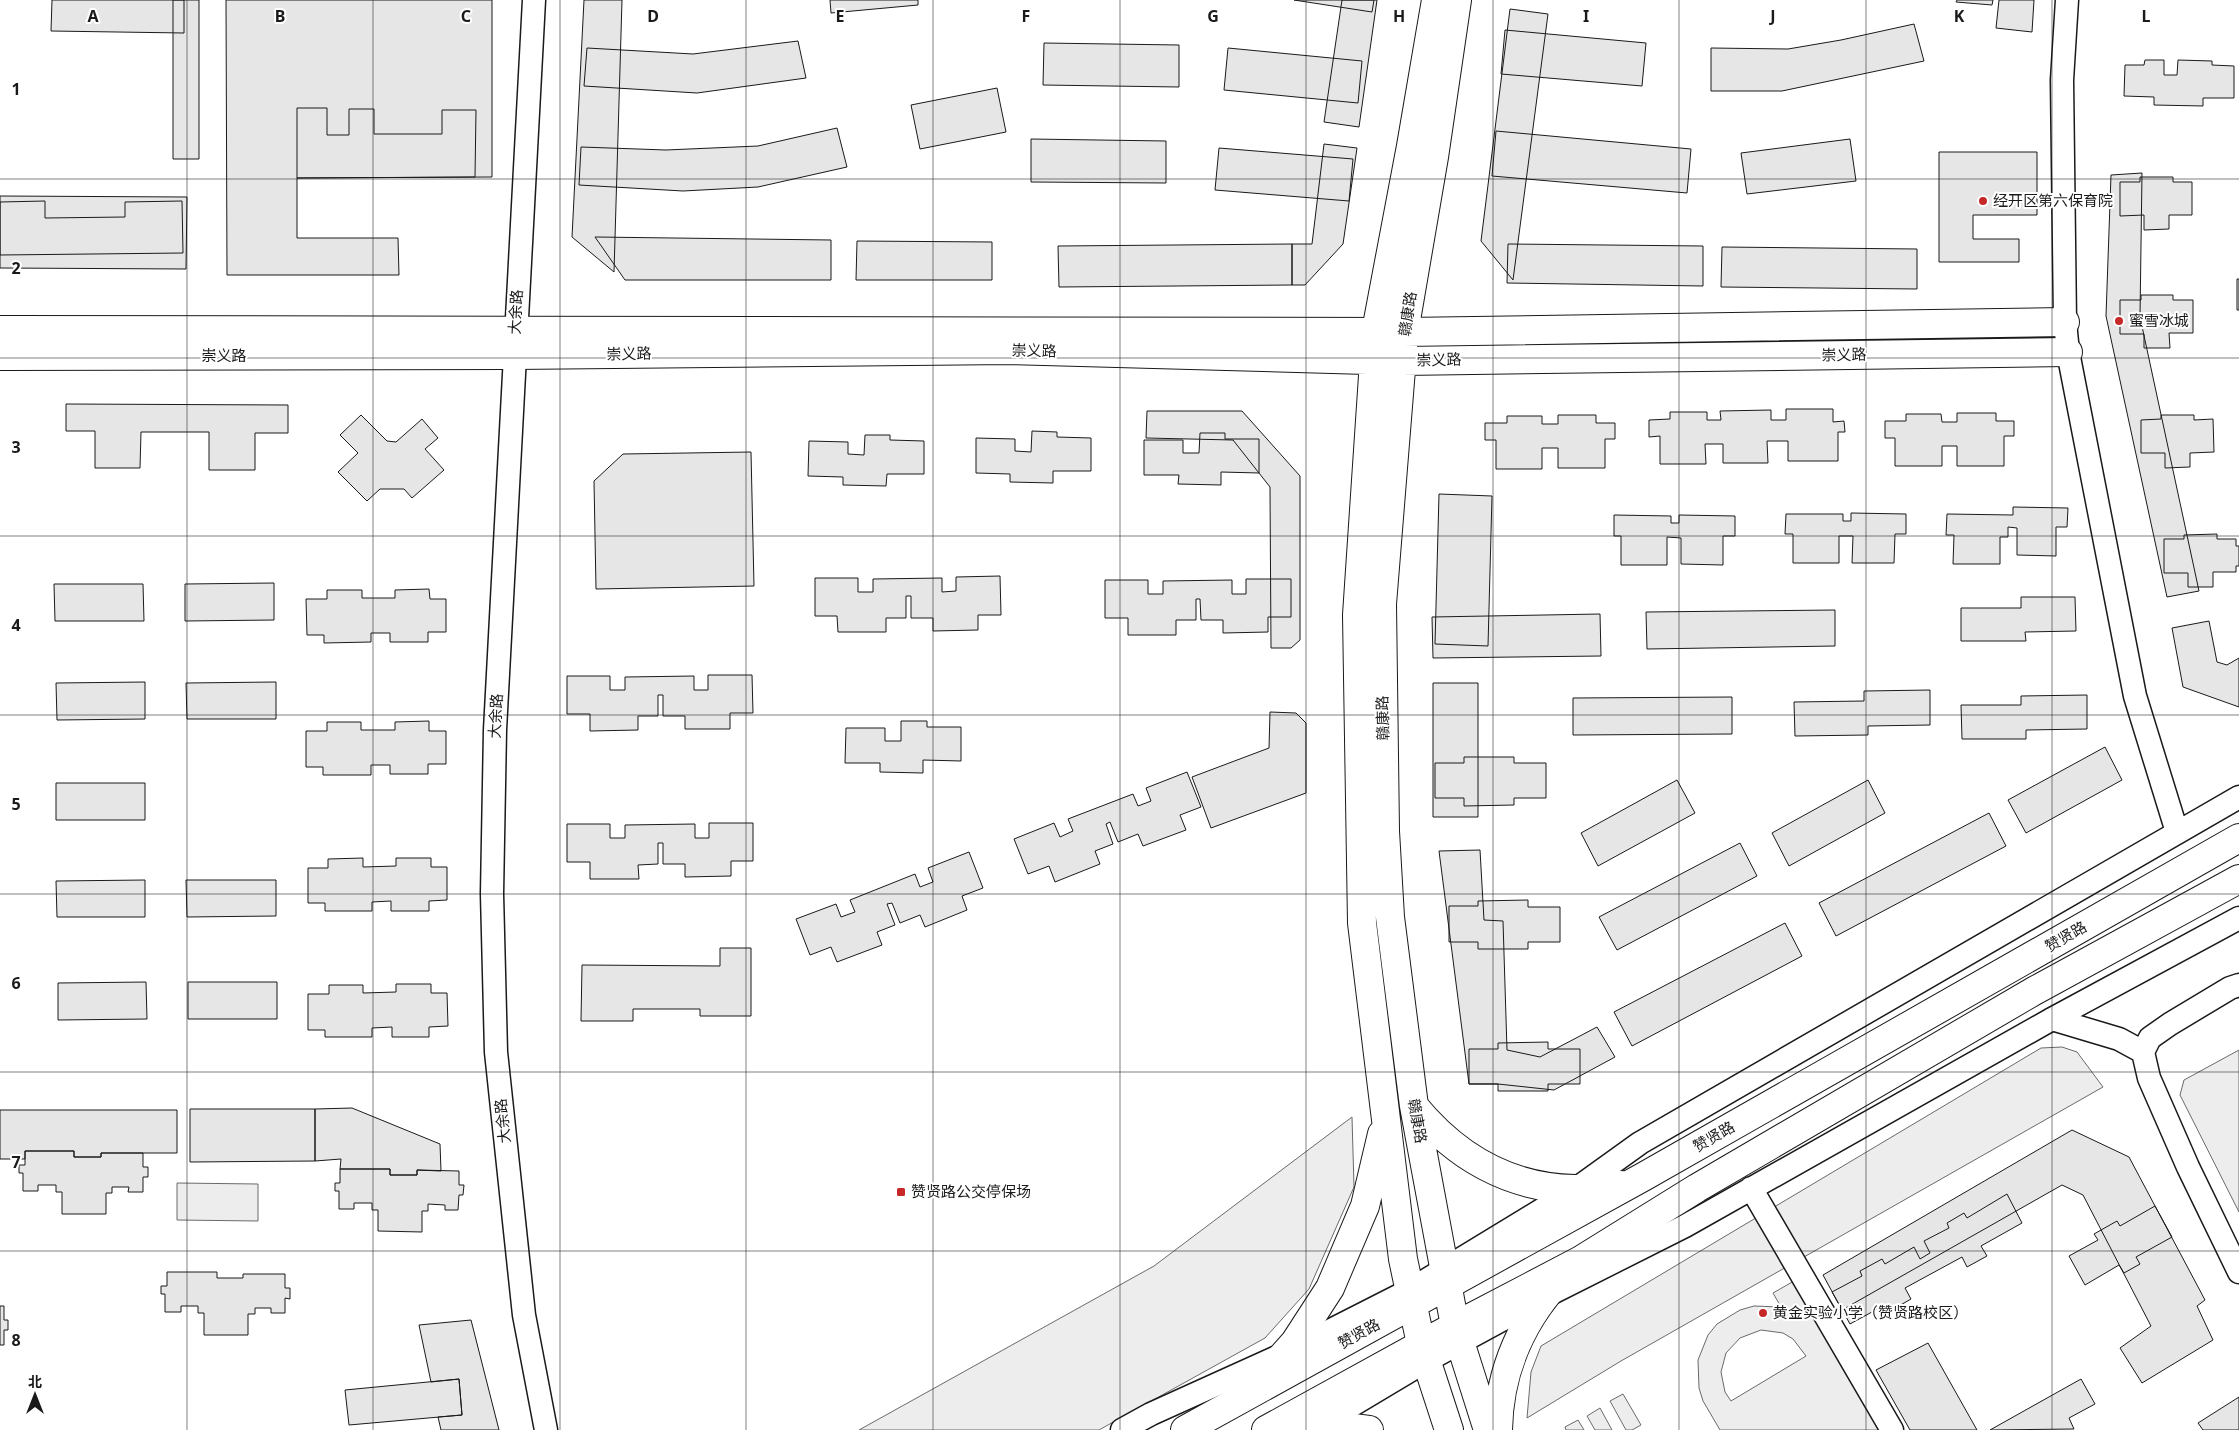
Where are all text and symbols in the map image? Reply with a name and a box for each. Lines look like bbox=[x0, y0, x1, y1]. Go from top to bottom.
text: A bbox=[87, 5, 99, 27]
text: B bbox=[275, 5, 285, 27]
text: C bbox=[461, 5, 471, 27]
text: D bbox=[647, 5, 659, 27]
text: E bbox=[836, 5, 845, 27]
text: F bbox=[1022, 5, 1030, 27]
text: G bbox=[1207, 5, 1219, 27]
text: H bbox=[1393, 5, 1405, 27]
text: I bbox=[1583, 5, 1589, 27]
text: J bbox=[1768, 5, 1776, 27]
text: K bbox=[1954, 5, 1965, 27]
text: L bbox=[2142, 5, 2151, 27]
text: 1 bbox=[11, 78, 21, 100]
place label: 经开区第六保育院 bbox=[1993, 190, 2113, 210]
marker: 经开区第六保育院 bbox=[1977, 195, 1989, 207]
text: 2 bbox=[11, 257, 21, 279]
street label: 大余路 bbox=[504, 289, 526, 335]
street label: 赣康路 bbox=[1394, 290, 1420, 338]
place label: 蜜雪冰城 bbox=[2129, 310, 2189, 330]
marker: 蜜雪冰城 bbox=[2113, 315, 2125, 327]
street label: 崇义路 bbox=[1011, 340, 1057, 360]
street label: 崇义路 bbox=[606, 343, 652, 363]
street label: 崇义路 bbox=[1821, 344, 1867, 364]
street label: 崇义路 bbox=[201, 345, 247, 365]
street label: 崇义路 bbox=[1416, 349, 1462, 369]
text: 3 bbox=[11, 436, 21, 458]
text: 4 bbox=[11, 614, 21, 636]
street label: 大余路 bbox=[484, 693, 506, 739]
street label: 赣康路 bbox=[1372, 695, 1392, 741]
text: 5 bbox=[11, 793, 21, 815]
street label: 赞贤路 bbox=[2041, 916, 2090, 956]
text: 6 bbox=[11, 972, 21, 994]
street label: 赣康路 bbox=[1404, 1097, 1432, 1145]
street label: 大余路 bbox=[490, 1098, 514, 1145]
street label: 赞贤路 bbox=[1689, 1116, 1738, 1156]
text: 7 bbox=[11, 1151, 21, 1173]
place label: 赞贤路公交停保场 bbox=[911, 1181, 1031, 1201]
marker: 赞贤路公交停保场 bbox=[895, 1186, 907, 1198]
place label: 黄金实验小学（赞贤路校区） bbox=[1773, 1302, 1968, 1322]
marker: 黄金实验小学（赞贤路校区） bbox=[1757, 1307, 1769, 1319]
street label: 赞贤路 bbox=[1334, 1313, 1383, 1353]
text: 8 bbox=[11, 1329, 21, 1351]
north arrow bbox=[10, 1370, 60, 1420]
text: 北 bbox=[28, 1372, 42, 1391]

